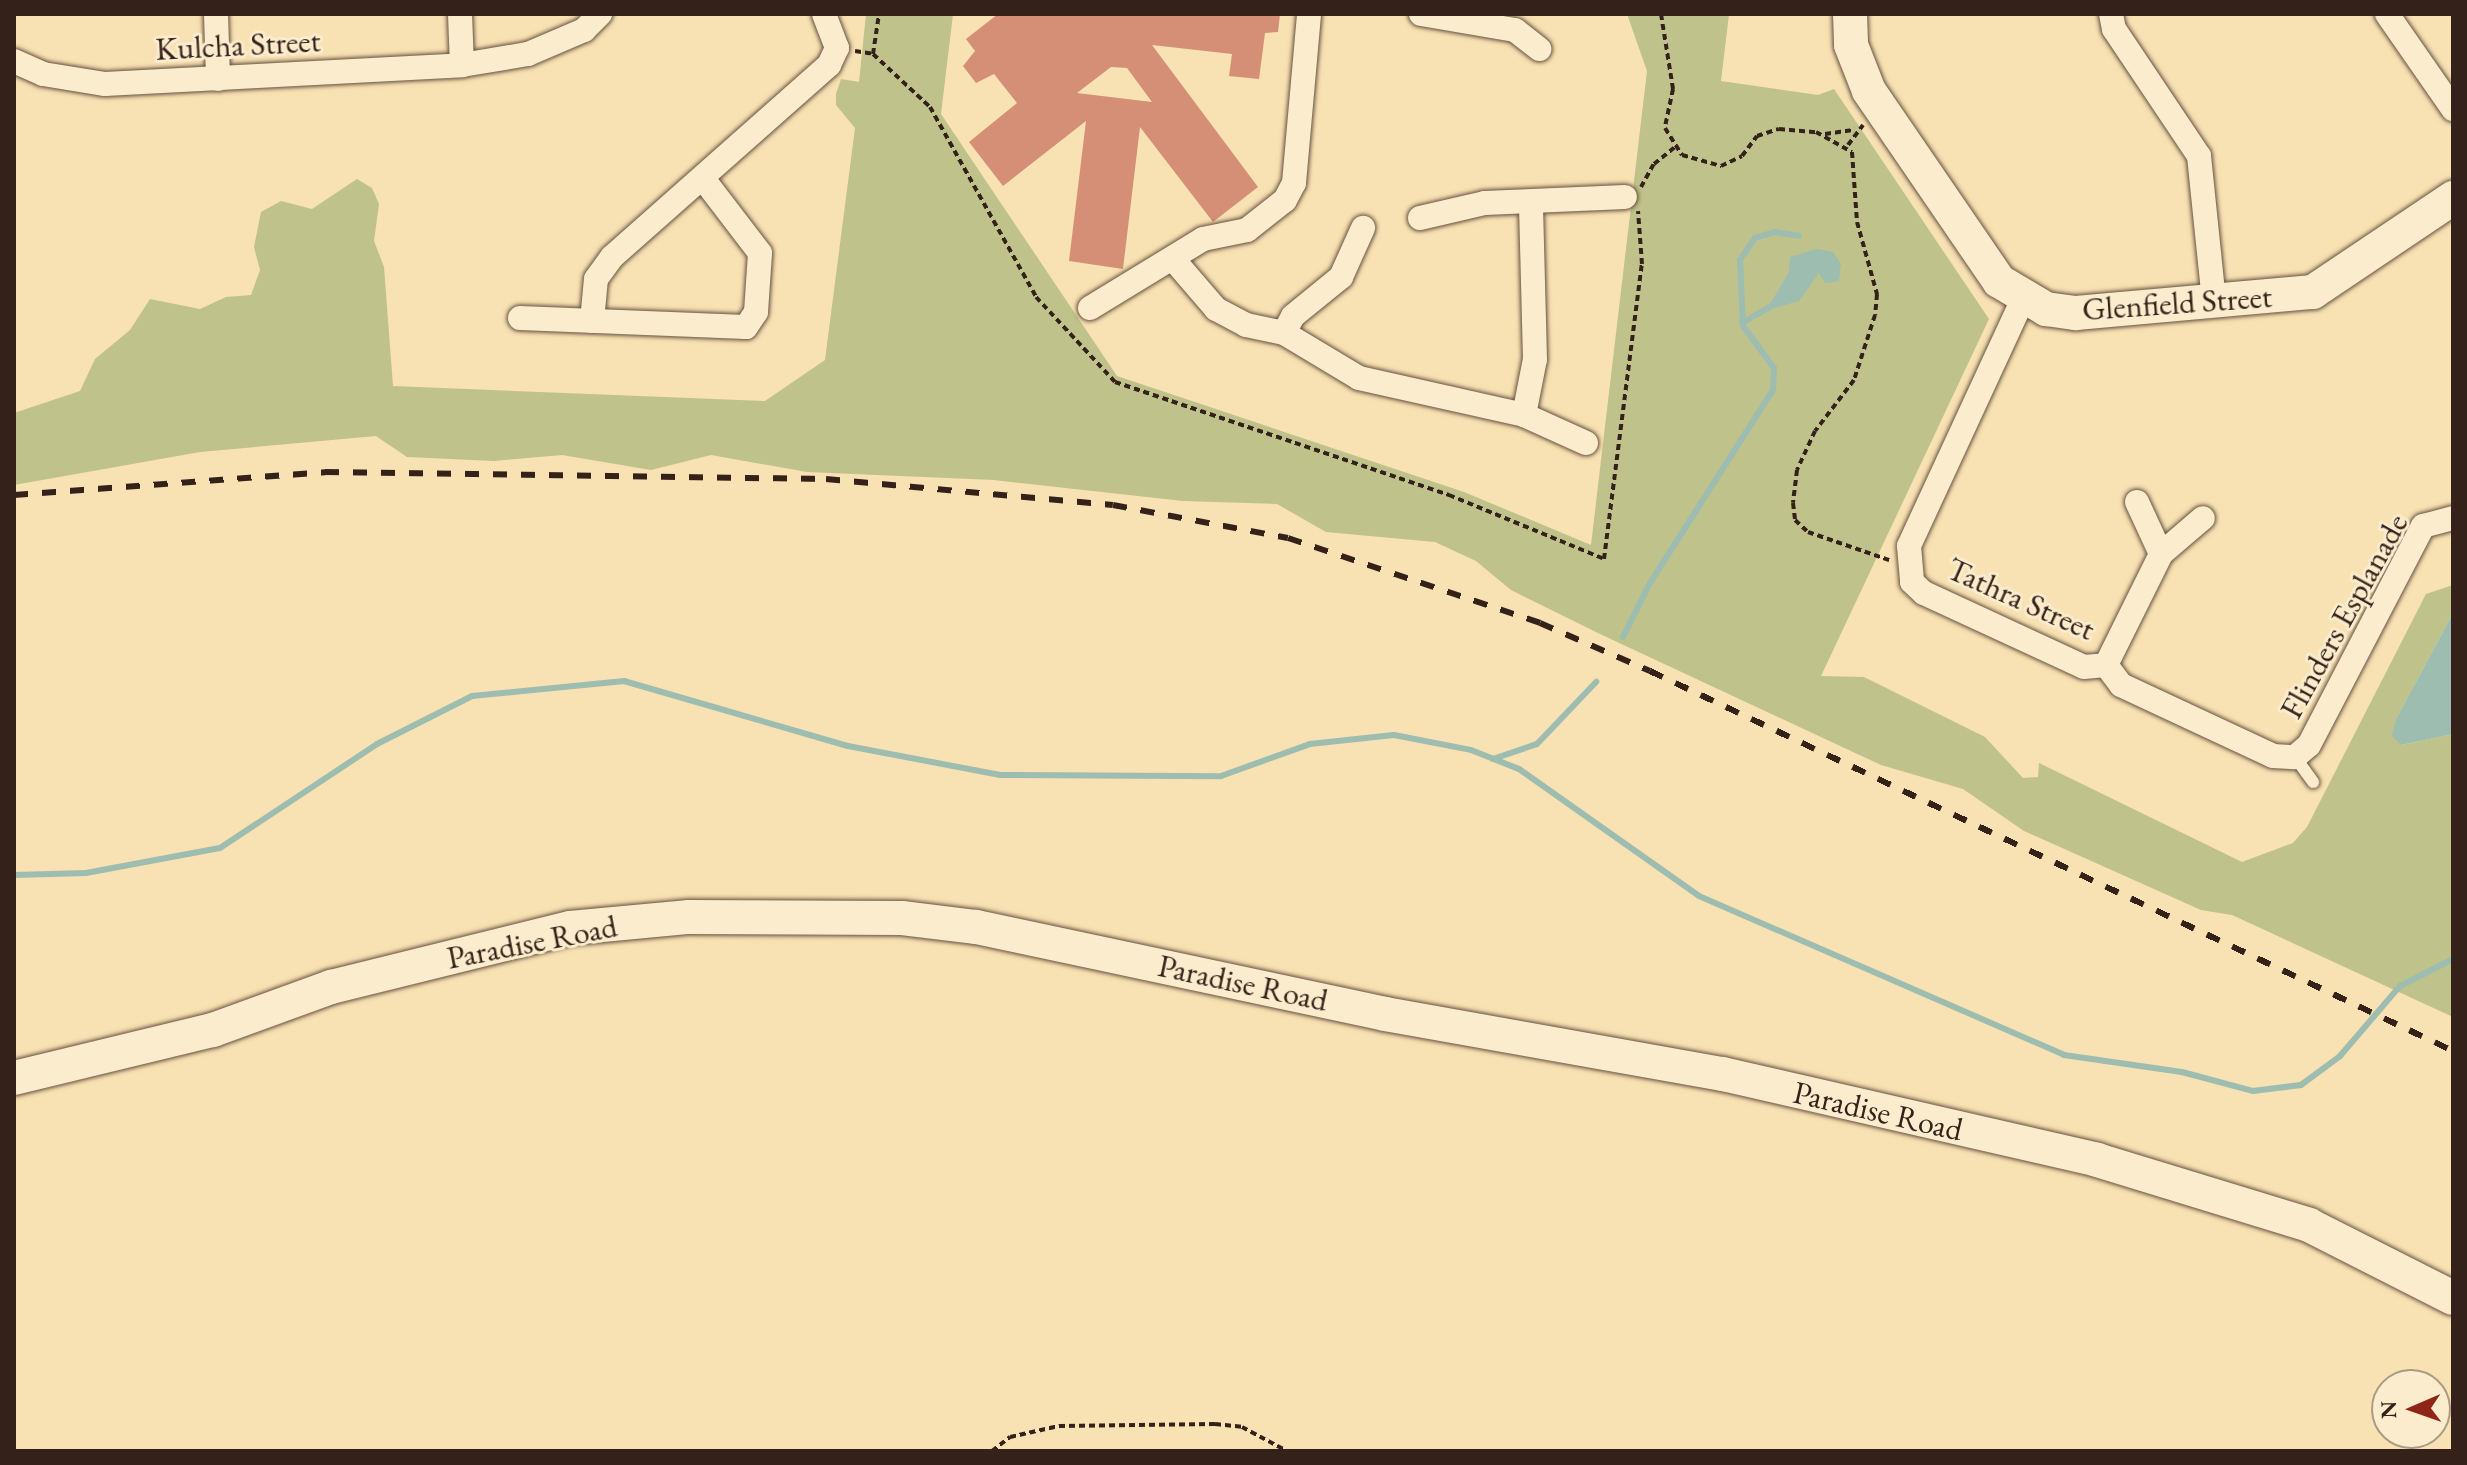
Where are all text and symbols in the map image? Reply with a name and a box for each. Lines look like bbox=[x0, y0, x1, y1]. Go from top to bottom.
street label: Kulcha Street bbox=[154, 22, 322, 68]
street label: Glenfield Street bbox=[2081, 277, 2273, 329]
street label: Flinders Esplanade bbox=[2272, 507, 2416, 725]
street label: Tathra Street bbox=[1941, 549, 2101, 649]
street label: Paradise Road bbox=[444, 907, 620, 977]
street label: Paradise Road bbox=[1155, 946, 1331, 1020]
street label: Paradise Road bbox=[1790, 1073, 1966, 1149]
north arrow bbox=[2371, 1369, 2451, 1449]
text: N bbox=[2374, 1400, 2403, 1419]

